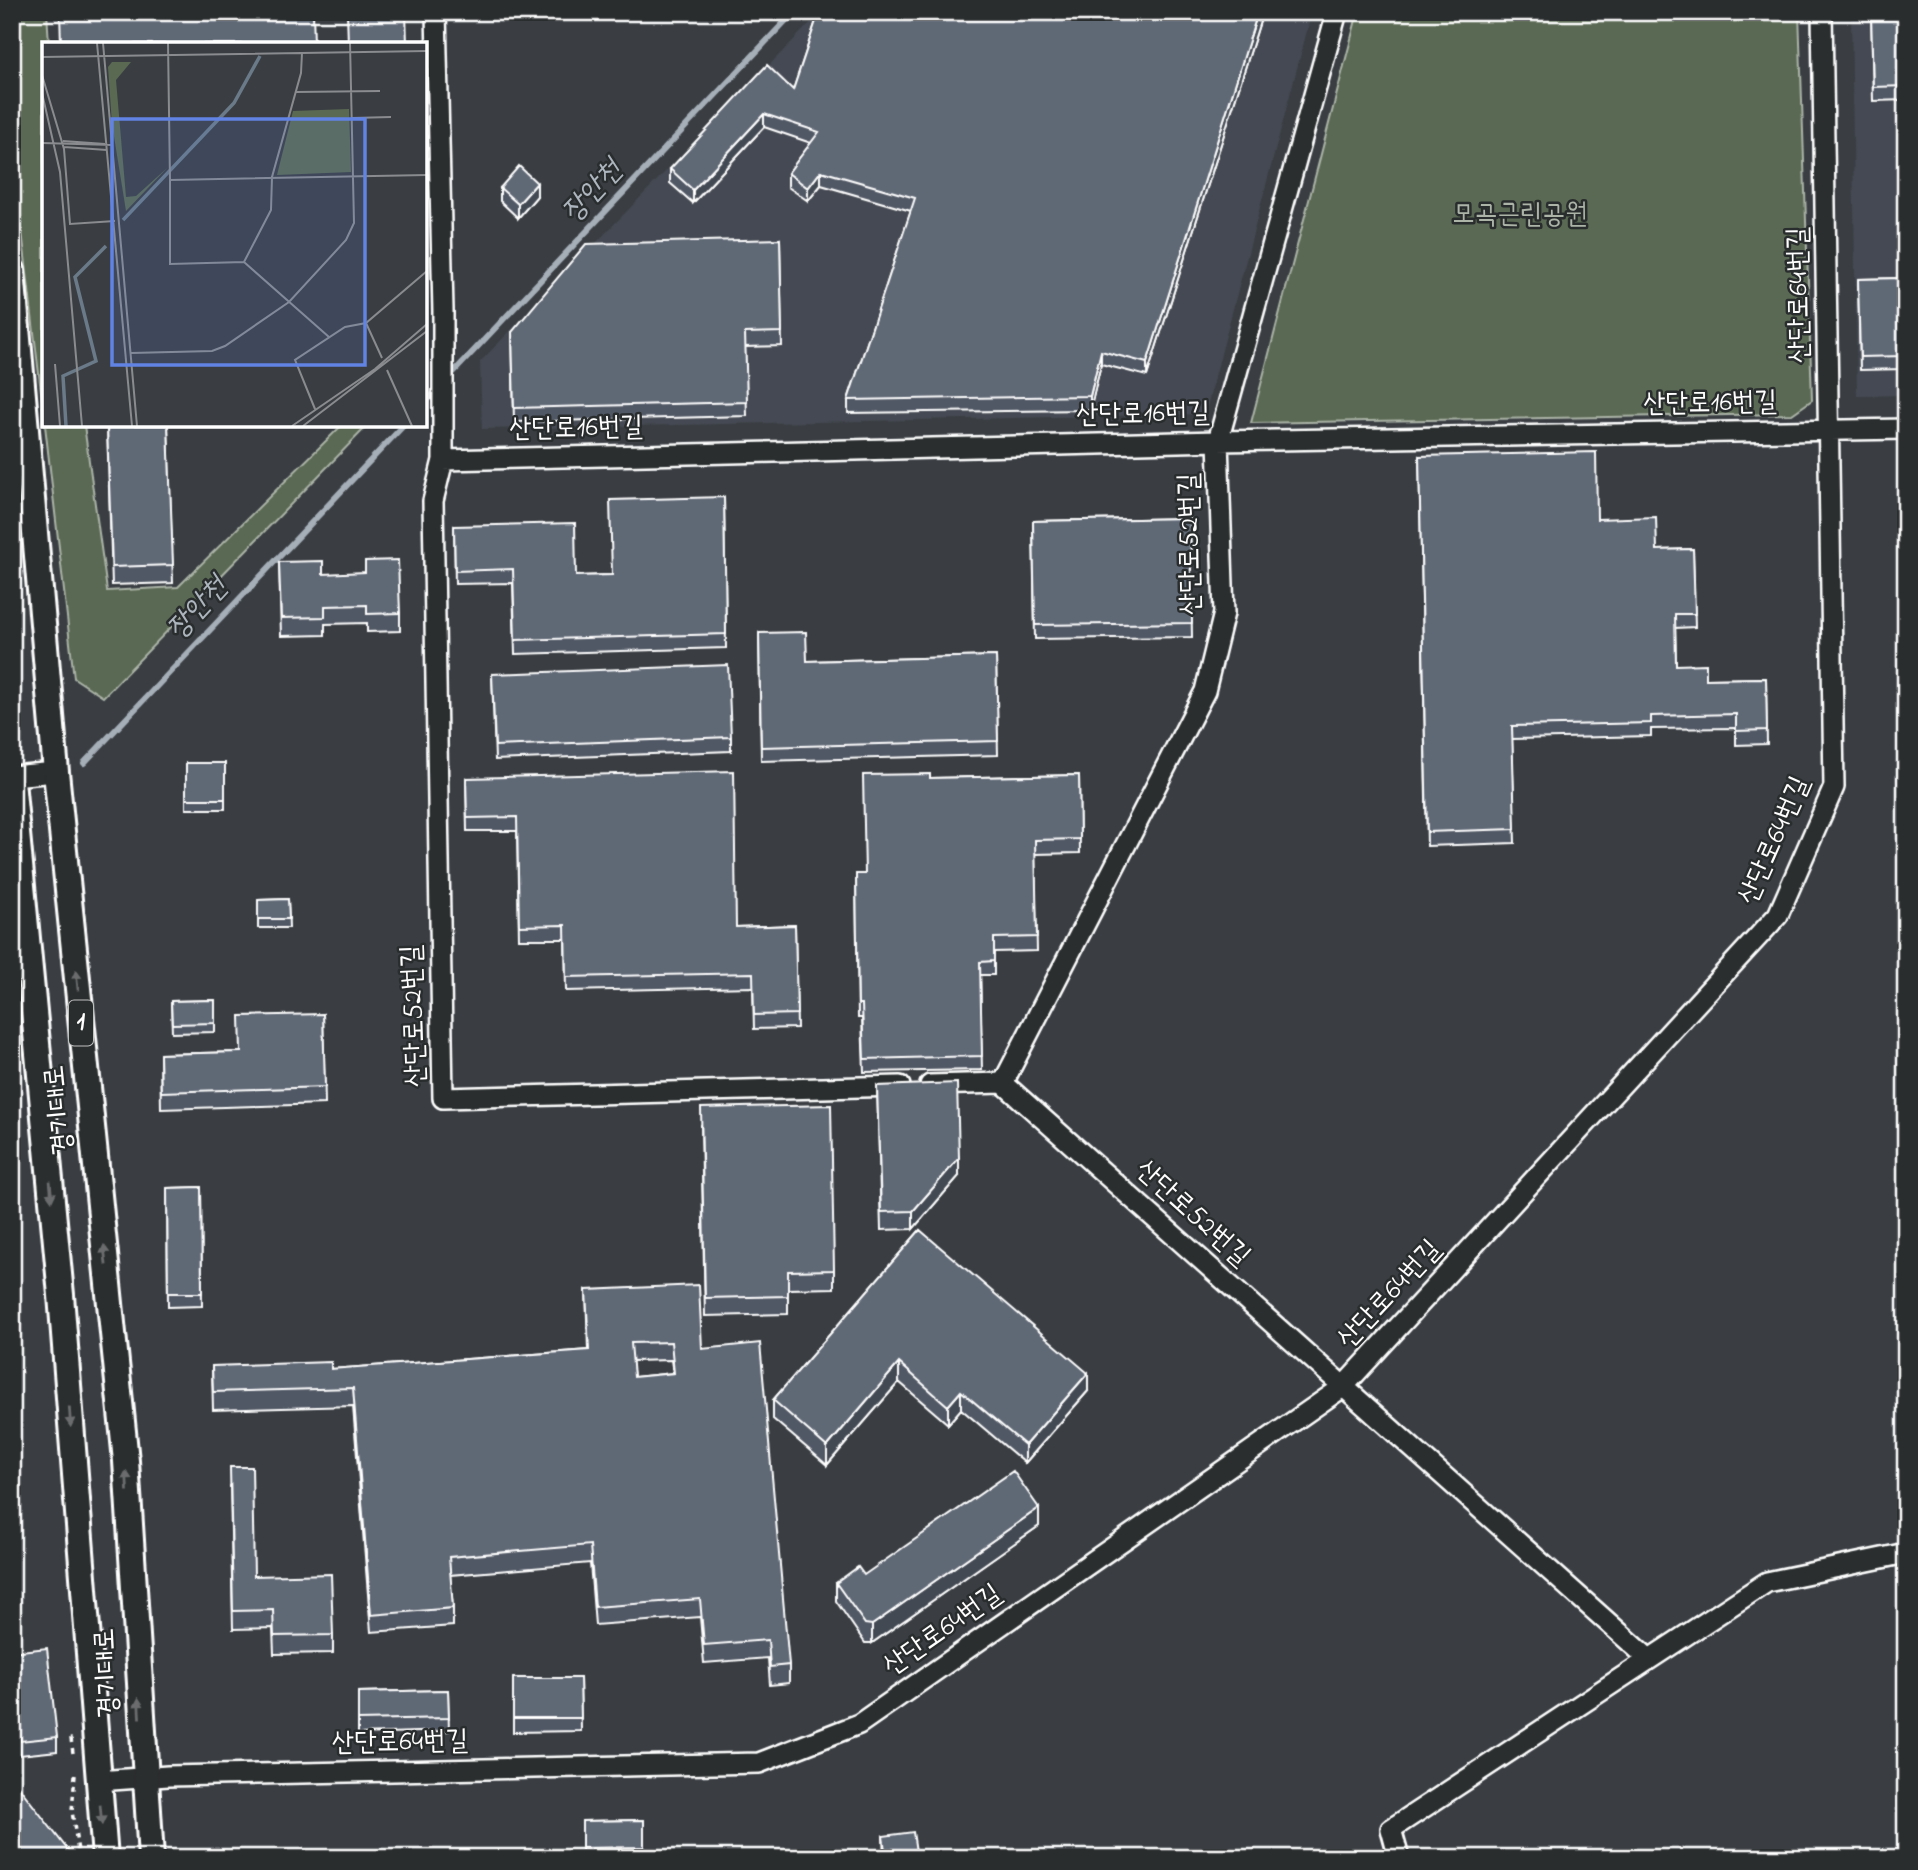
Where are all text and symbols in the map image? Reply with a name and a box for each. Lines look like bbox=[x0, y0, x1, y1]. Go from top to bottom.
inset map bbox=[42, 42, 427, 427]
water label: 장안천 bbox=[552, 148, 636, 233]
park label: 모곡근린공원 bbox=[1452, 195, 1588, 236]
street label: 산단로64번길 bbox=[1778, 226, 1822, 364]
street label: 산단로16번길 bbox=[1643, 382, 1777, 426]
street label: 산단로16번길 bbox=[1076, 393, 1210, 437]
street label: 산단로16번길 bbox=[509, 407, 643, 451]
street label: 산단로52번길 bbox=[1169, 472, 1213, 616]
water label: 장안천 bbox=[157, 565, 241, 650]
street label: 산단로64번길 bbox=[1729, 770, 1821, 912]
street label: 산단로52번길 bbox=[392, 944, 438, 1088]
one-way arrow bbox=[71, 968, 82, 990]
road number: 1 bbox=[69, 1000, 93, 1046]
street label: 경기대로 bbox=[35, 1063, 85, 1157]
street label: 산단로52번길 bbox=[1125, 1151, 1259, 1277]
one-way arrow bbox=[46, 1180, 57, 1202]
street label: 산단로64번길 bbox=[1328, 1231, 1452, 1359]
one-way arrow bbox=[99, 1243, 110, 1265]
one-way arrow bbox=[65, 1406, 76, 1428]
one-way arrow bbox=[121, 1470, 132, 1492]
street label: 산단로64번길 bbox=[875, 1575, 1011, 1687]
street label: 경기대로 bbox=[85, 1627, 131, 1719]
one-way arrow bbox=[134, 1697, 145, 1719]
street label: 산단로64번길 bbox=[331, 1721, 469, 1765]
one-way arrow bbox=[96, 1804, 107, 1826]

